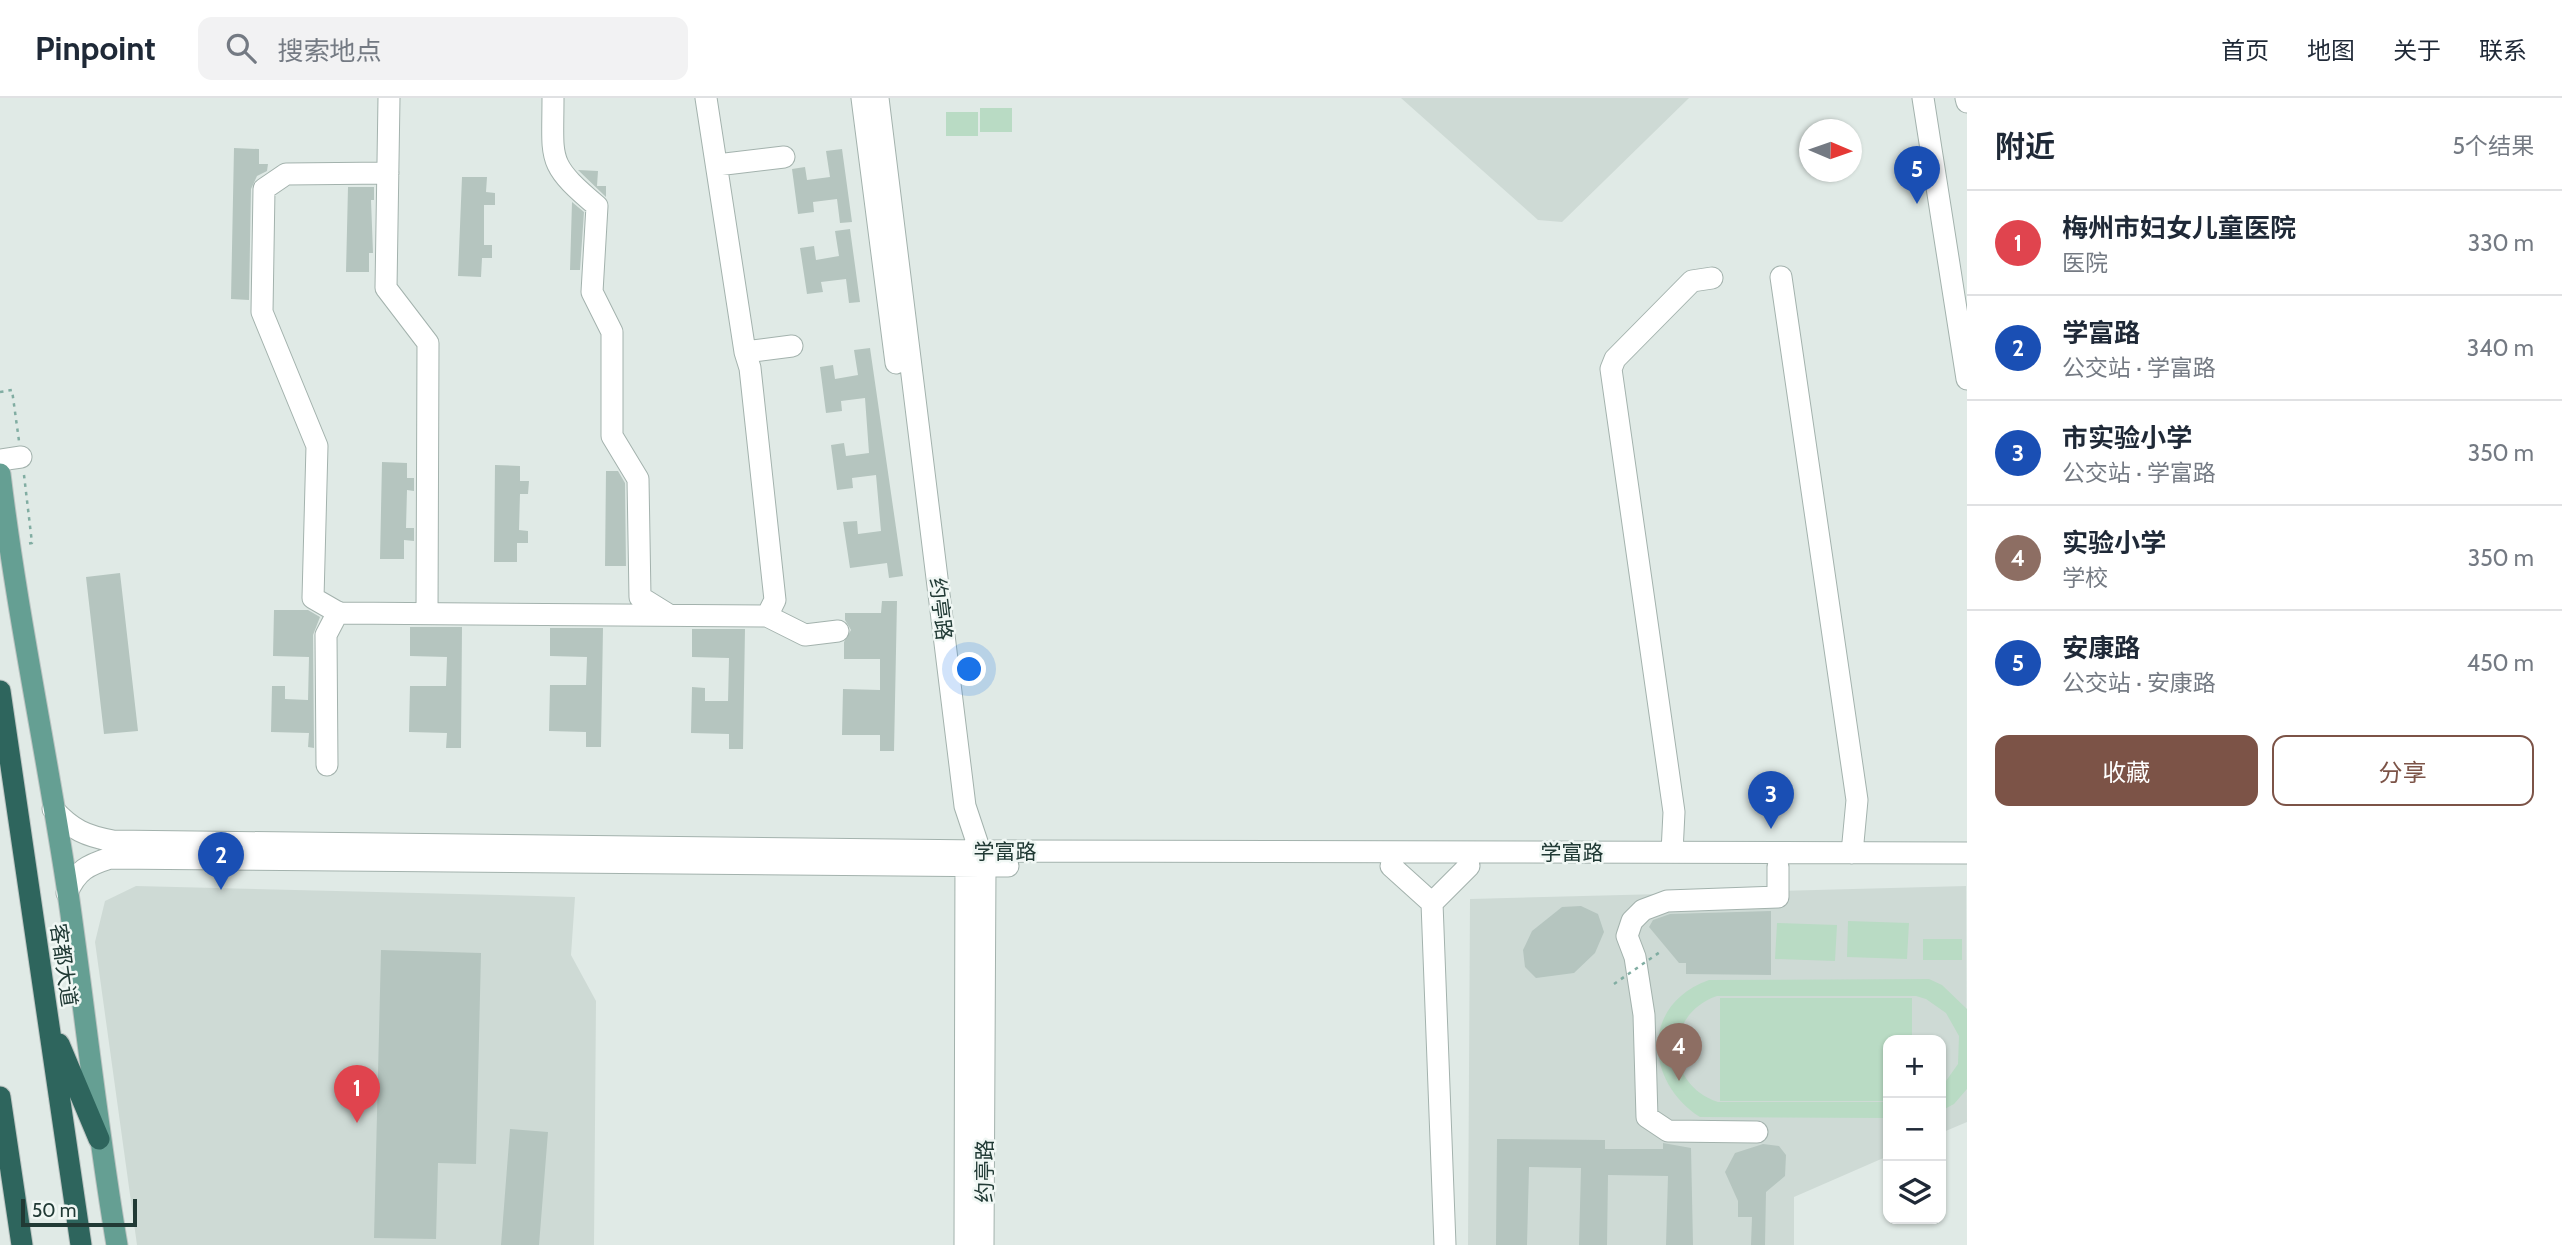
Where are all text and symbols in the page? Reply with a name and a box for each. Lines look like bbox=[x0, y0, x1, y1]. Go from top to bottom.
search box bbox=[198, 17, 688, 80]
text: Pinpoint bbox=[35, 28, 156, 68]
icon: search bbox=[222, 29, 260, 67]
text: 搜索地点 bbox=[278, 35, 382, 67]
text: 首页 bbox=[2221, 36, 2269, 65]
text: 地图 bbox=[2307, 36, 2355, 65]
text: 关于 bbox=[2393, 36, 2441, 65]
text: 联系 bbox=[2479, 36, 2527, 65]
north arrow bbox=[1799, 119, 1862, 182]
text: 附近 bbox=[1995, 128, 2055, 165]
text: 5个结果 bbox=[2453, 132, 2534, 160]
pin: 5 bbox=[1894, 146, 1940, 204]
text: 梅州市妇女儿童医院 bbox=[2062, 212, 2296, 244]
text: 1 bbox=[2014, 229, 2022, 257]
text: 330 m bbox=[2468, 229, 2534, 257]
text: 医院 bbox=[2062, 249, 2108, 277]
text: 学富路 bbox=[2062, 317, 2140, 349]
text: 2 bbox=[2012, 334, 2024, 362]
text: 340 m bbox=[2467, 334, 2534, 362]
text: 公交站 · 学富路 bbox=[2062, 354, 2216, 382]
text: 市实验小学 bbox=[2062, 422, 2192, 454]
text: 3 bbox=[2012, 439, 2024, 467]
text: 350 m bbox=[2468, 439, 2534, 467]
text: 公交站 · 学富路 bbox=[2062, 459, 2216, 487]
text: 实验小学 bbox=[2062, 527, 2166, 559]
text: 4 bbox=[2011, 544, 2025, 572]
text: 350 m bbox=[2468, 544, 2534, 572]
text: 学校 bbox=[2062, 564, 2108, 592]
street label: 约亭路 bbox=[925, 576, 957, 642]
text: 安康路 bbox=[2062, 632, 2140, 664]
text: 5 bbox=[2012, 649, 2024, 677]
text: 450 m bbox=[2467, 649, 2534, 677]
your location bbox=[952, 652, 986, 686]
text: 公交站 · 安康路 bbox=[2062, 669, 2216, 697]
button: 收藏 bbox=[1995, 735, 2258, 806]
button: 分享 bbox=[2272, 735, 2534, 806]
pin: 3 bbox=[1748, 771, 1794, 829]
pin: 2 bbox=[198, 832, 244, 890]
street label: 学富路 bbox=[974, 839, 1037, 864]
street label: 学富路 bbox=[1541, 840, 1604, 865]
street label: 客都大道 bbox=[46, 922, 82, 1008]
pin: 4 bbox=[1656, 1023, 1702, 1081]
map controls bbox=[1883, 1035, 1946, 1224]
button: + bbox=[1883, 1035, 1946, 1098]
pin: 1 bbox=[334, 1065, 380, 1123]
button: − bbox=[1883, 1098, 1946, 1161]
street label: 约亭路 bbox=[972, 1140, 997, 1203]
button: layers bbox=[1883, 1161, 1946, 1224]
scale bar bbox=[21, 1196, 136, 1228]
text: 50 m bbox=[32, 1199, 76, 1222]

